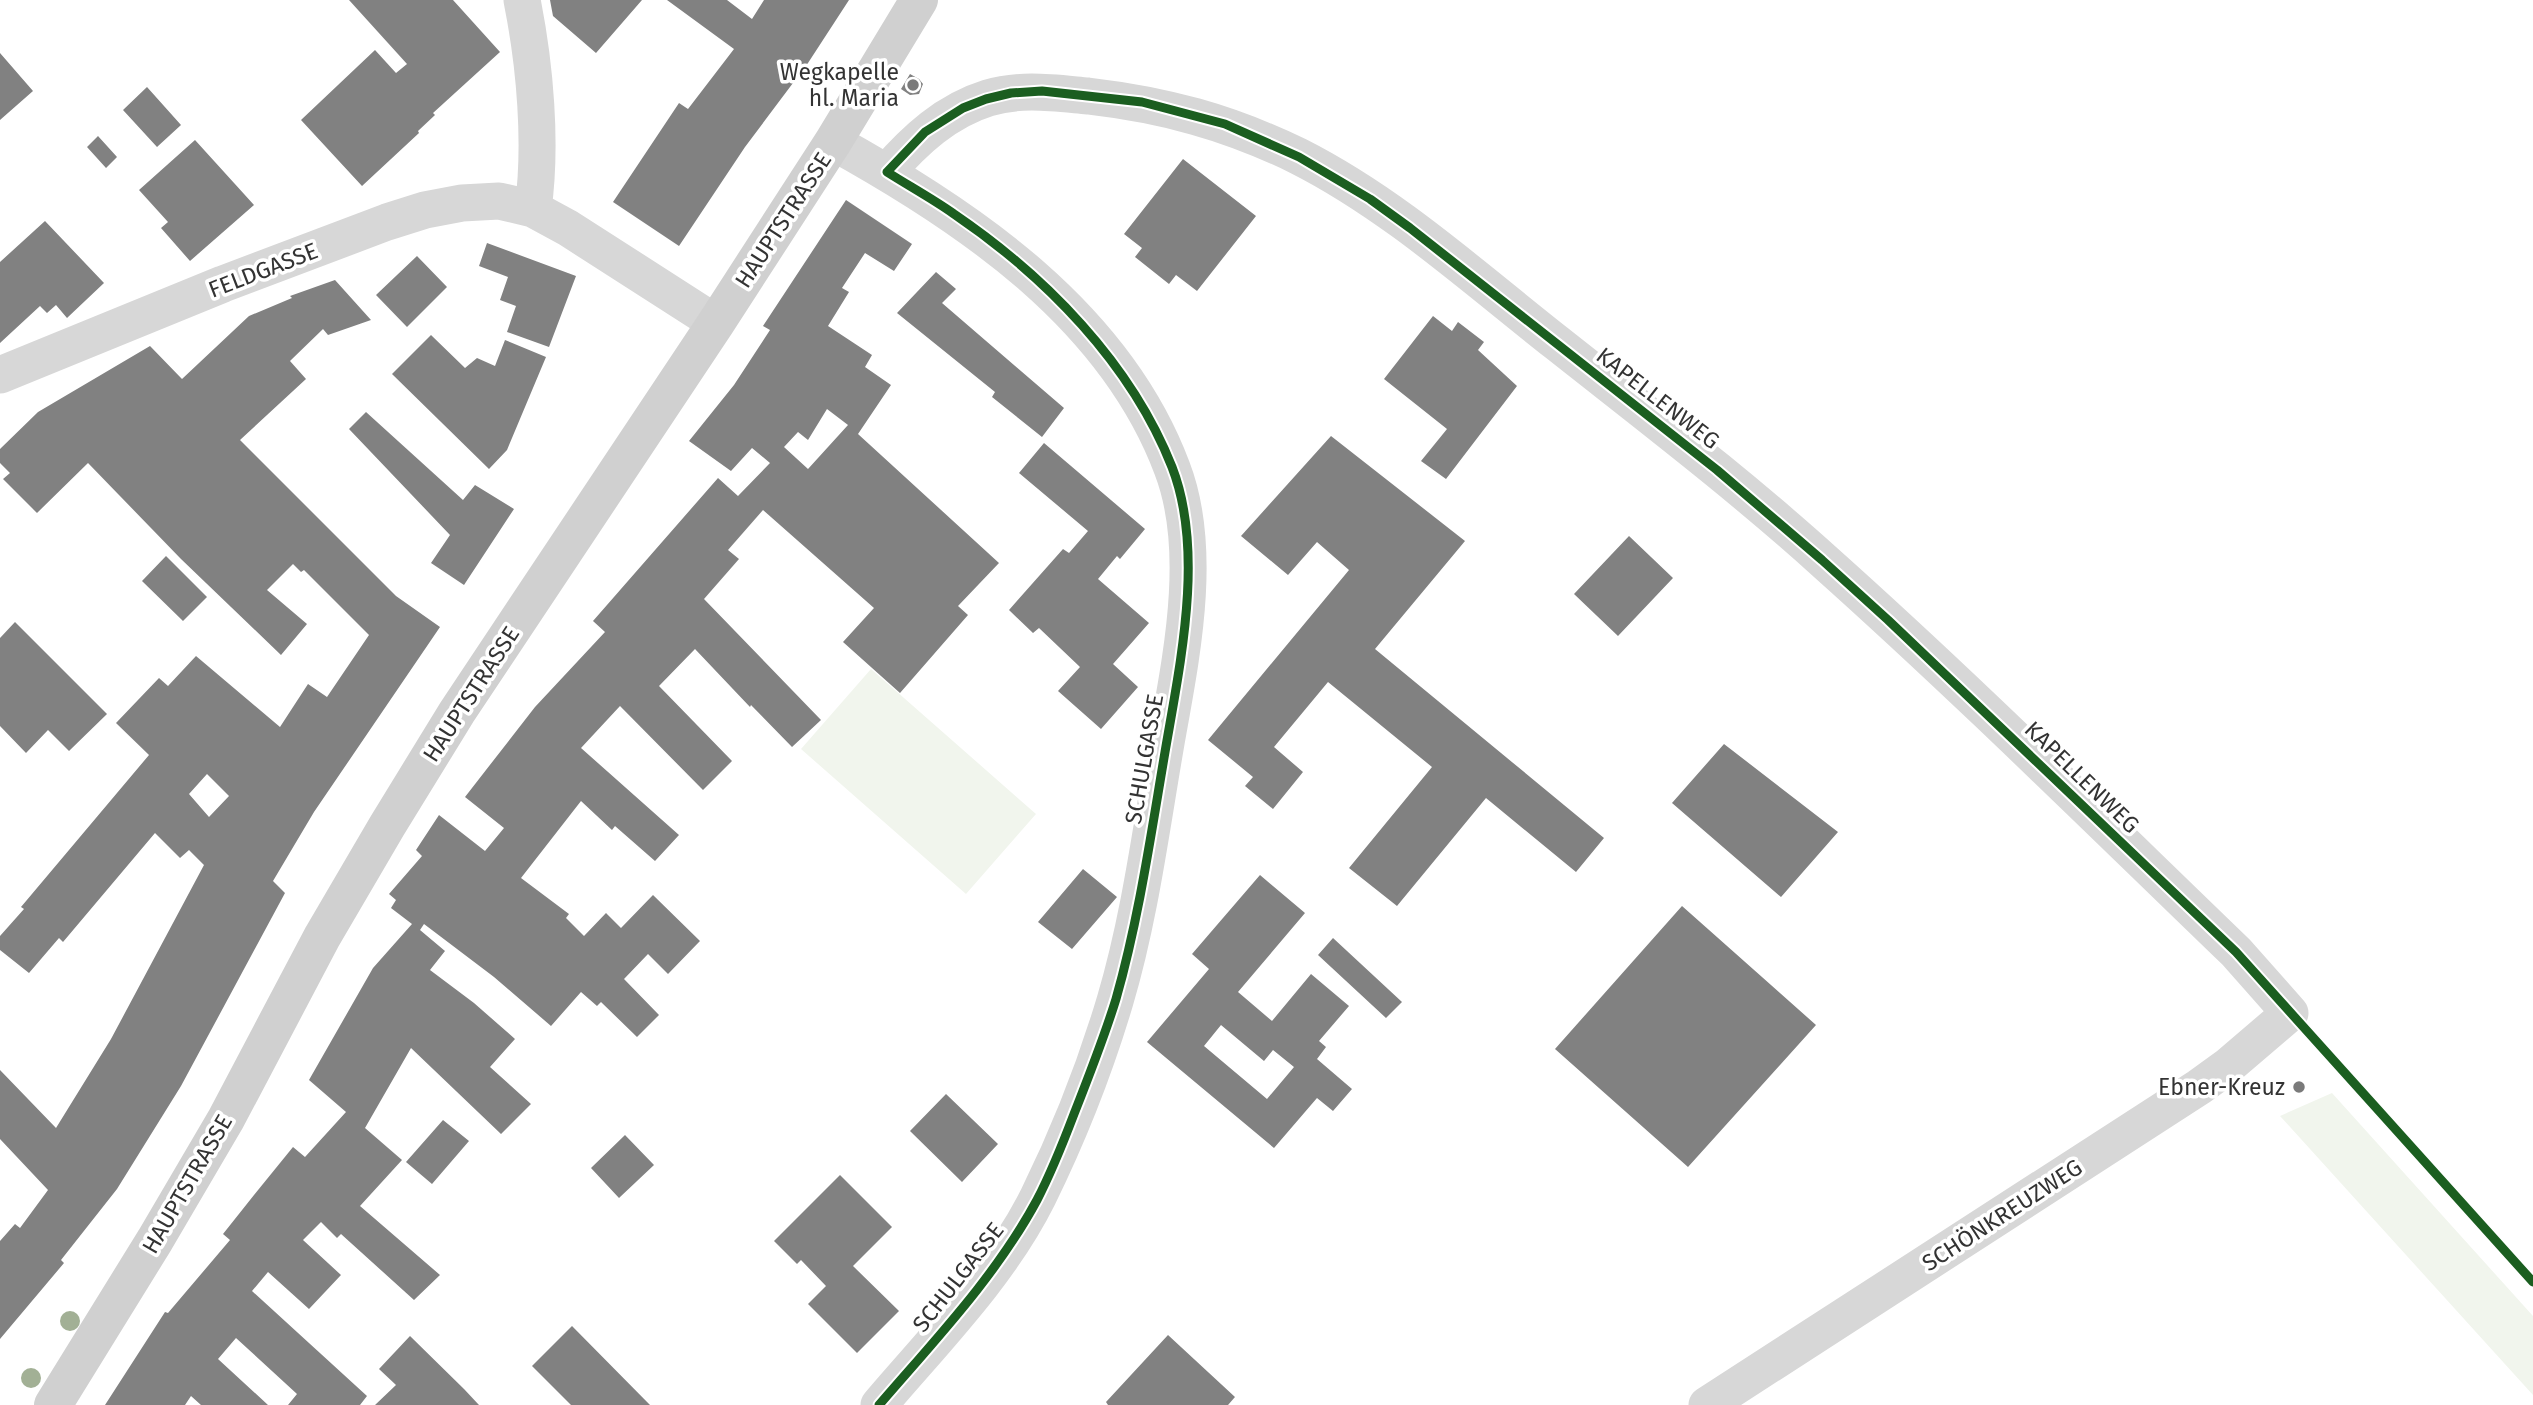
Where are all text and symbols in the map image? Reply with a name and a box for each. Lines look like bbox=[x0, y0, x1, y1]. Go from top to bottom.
place label: Wegkapelle hl. Maria bbox=[780, 58, 899, 112]
marker: Wegkapelle hl. Maria bbox=[905, 77, 921, 93]
street label: HAUPTSTRASSE bbox=[729, 147, 837, 293]
street label: FELDGASSE bbox=[204, 236, 322, 304]
street label: KAPELLENWEG bbox=[1591, 341, 1725, 455]
street label: HAUPTSTRASSE bbox=[417, 621, 525, 767]
street label: SCHULGASSE bbox=[1119, 692, 1169, 826]
street label: KAPELLENWEG bbox=[2019, 715, 2145, 839]
place label: Ebner-Kreuz bbox=[2158, 1073, 2285, 1101]
marker: Ebner-Kreuz bbox=[2291, 1079, 2307, 1095]
street label: HAUPTSTRASSE bbox=[136, 1109, 238, 1259]
street label: SCHÖNKREUZWEG bbox=[1917, 1153, 2087, 1277]
street label: SCHULGASSE bbox=[906, 1217, 1010, 1337]

